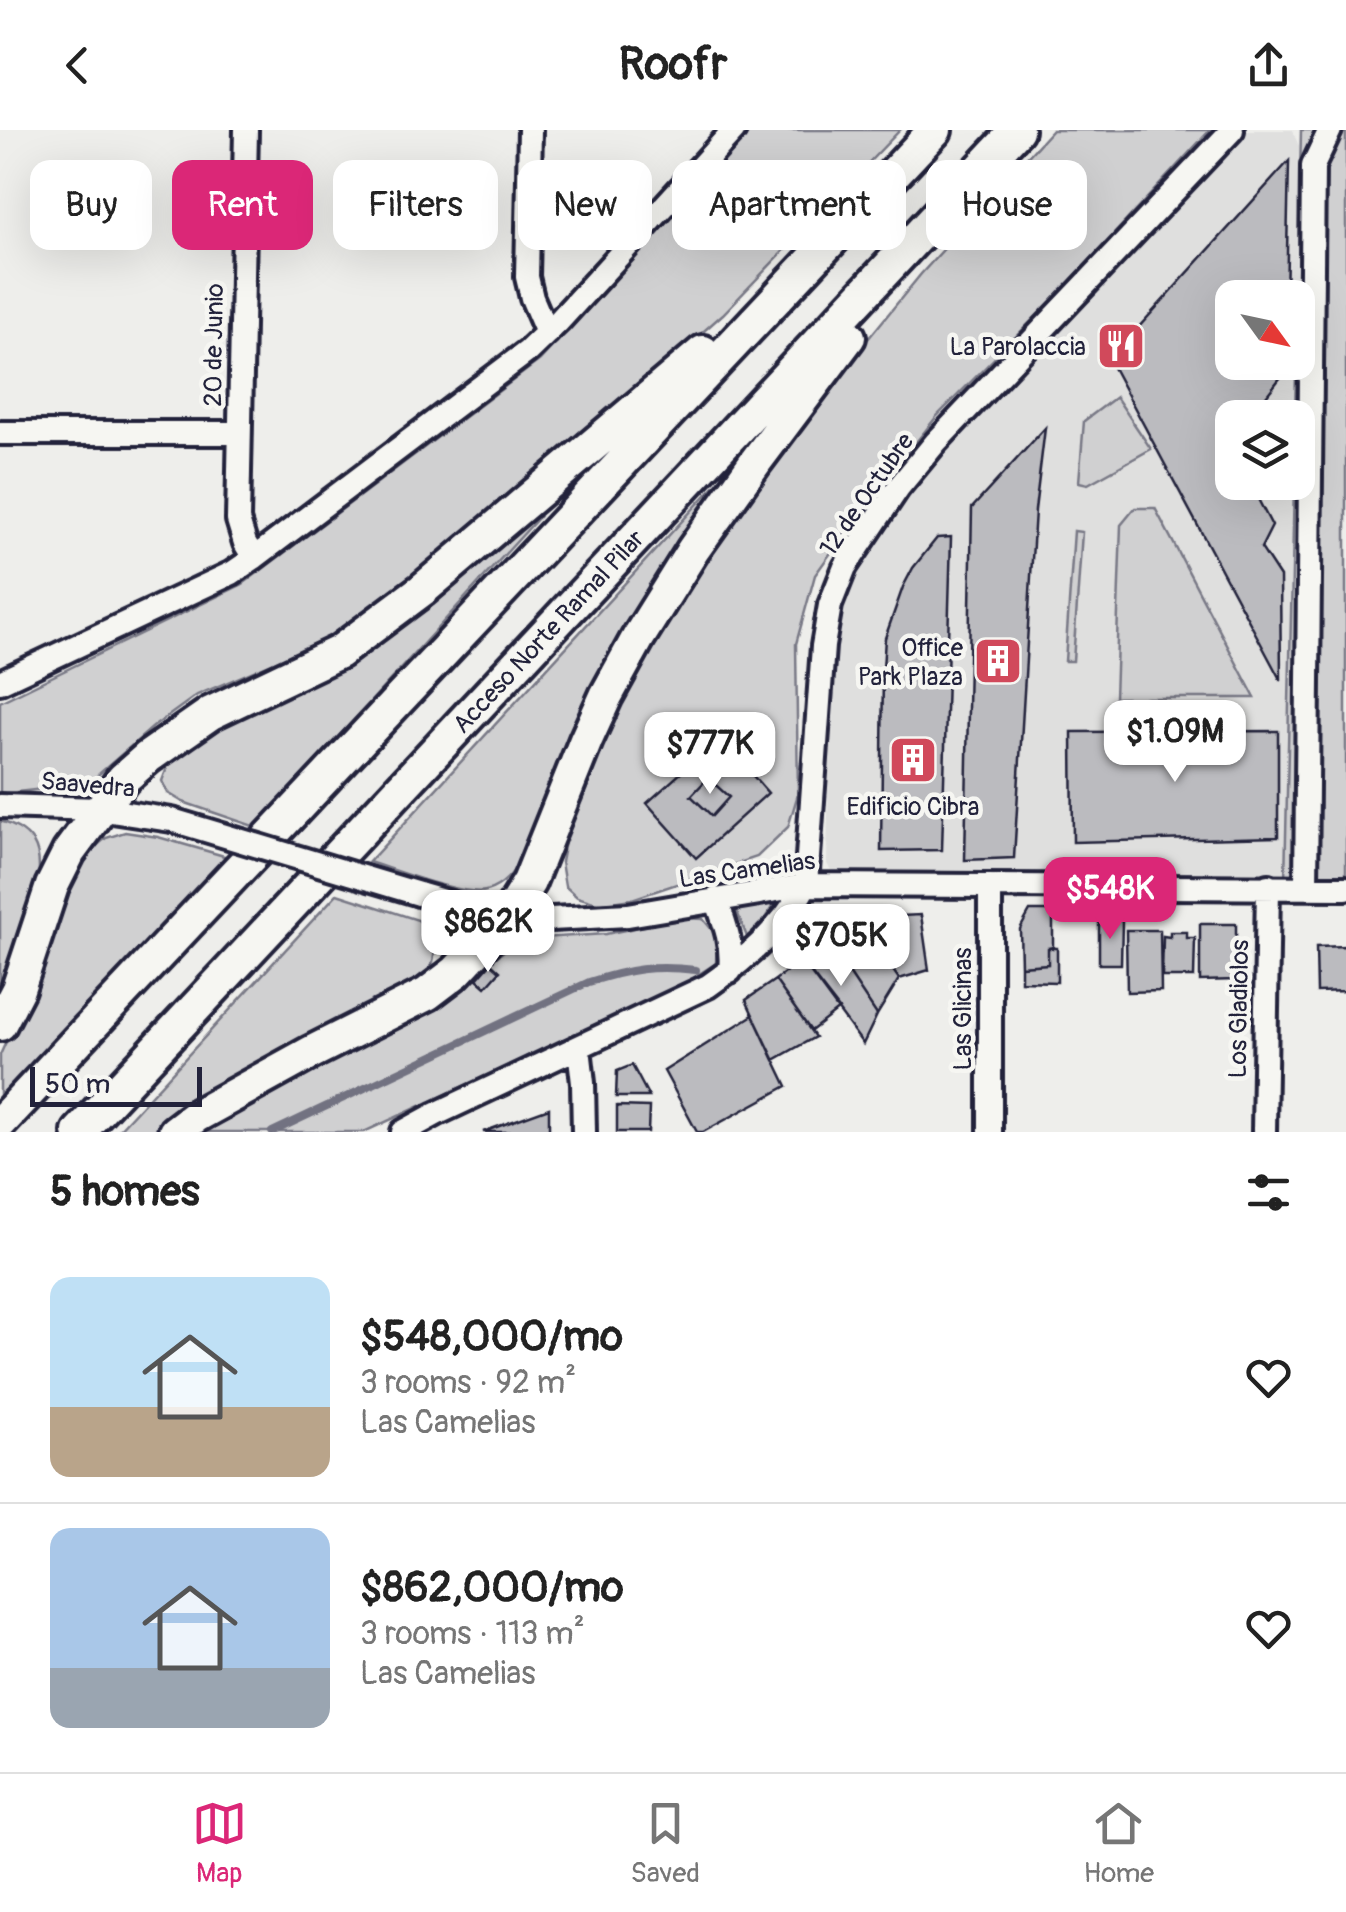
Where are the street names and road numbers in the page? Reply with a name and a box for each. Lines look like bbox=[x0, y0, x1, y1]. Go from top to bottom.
street label: 20 de Junio bbox=[198, 283, 231, 407]
street label: 12 de Octubre bbox=[813, 427, 922, 563]
street label: Acceso Norte Ramal Pilar bbox=[447, 524, 652, 740]
street label: Saavedra bbox=[40, 766, 136, 805]
street label: Las Camelias bbox=[677, 846, 817, 895]
street label: Los Gladiolos bbox=[1223, 939, 1256, 1079]
street label: Las Glicinas bbox=[948, 948, 979, 1070]

